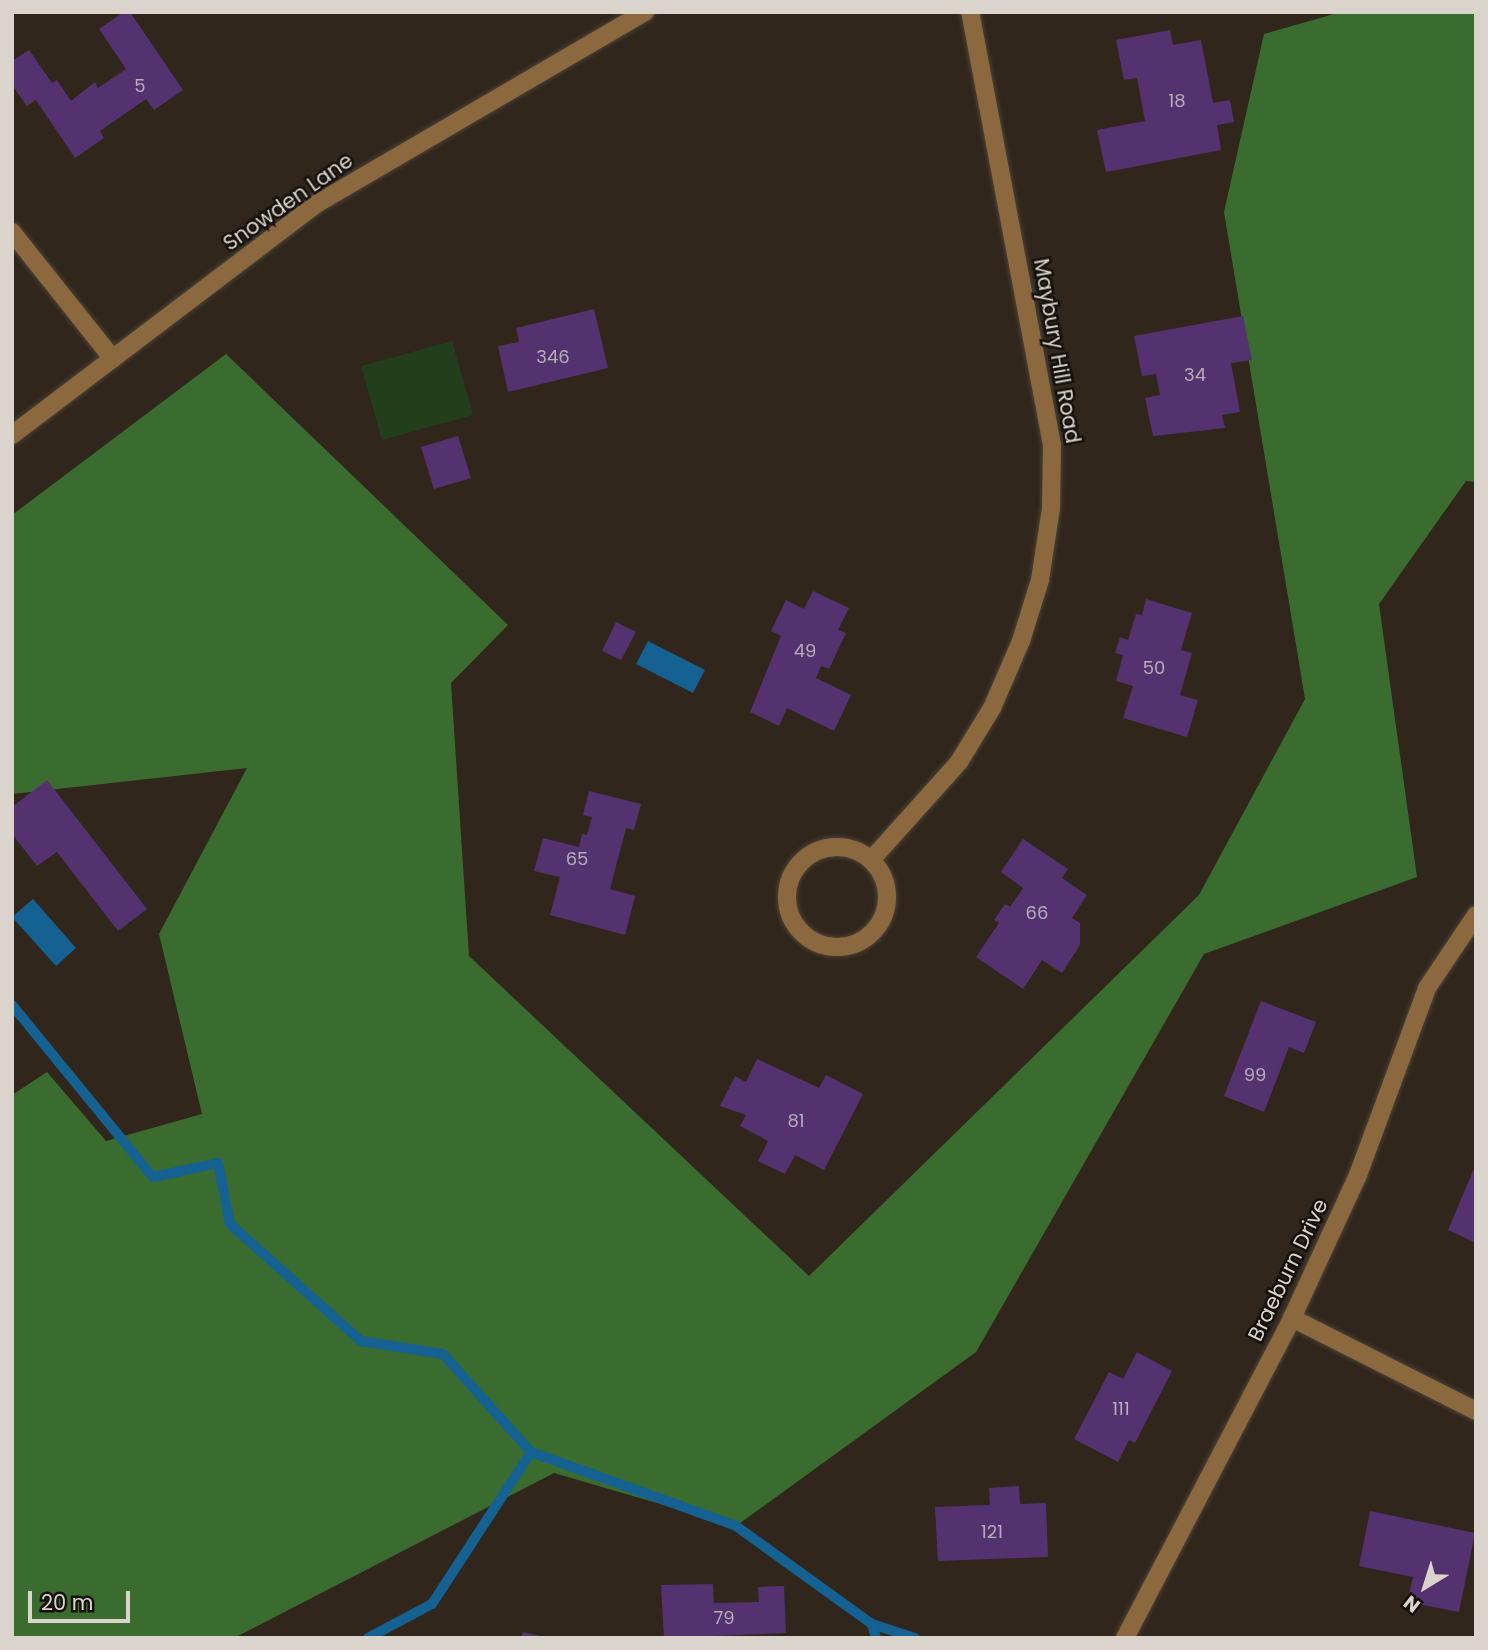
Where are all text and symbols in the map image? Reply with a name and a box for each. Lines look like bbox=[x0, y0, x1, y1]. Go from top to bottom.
house number: 5 bbox=[134, 75, 146, 97]
house number: 18 bbox=[1168, 90, 1186, 112]
street label: Snowden Lane bbox=[218, 148, 358, 256]
street label: Maybury Hill Road bbox=[1028, 257, 1086, 445]
house number: 346 bbox=[536, 346, 570, 368]
house number: 34 bbox=[1184, 364, 1206, 386]
house number: 49 bbox=[794, 640, 816, 662]
house number: 50 bbox=[1143, 657, 1165, 679]
house number: 65 bbox=[566, 848, 588, 870]
house number: 66 bbox=[1026, 902, 1048, 924]
house number: 99 bbox=[1244, 1064, 1266, 1086]
house number: 81 bbox=[787, 1110, 805, 1132]
street label: Braeburn Drive bbox=[1243, 1195, 1333, 1345]
house number: 111 bbox=[1112, 1398, 1130, 1420]
house number: 121 bbox=[981, 1521, 1003, 1543]
north arrow bbox=[1390, 1552, 1460, 1622]
scale bar bbox=[32, 1576, 133, 1620]
text: 20 m bbox=[41, 1588, 94, 1617]
text: N bbox=[1398, 1589, 1426, 1619]
house number: 79 bbox=[713, 1607, 735, 1629]

